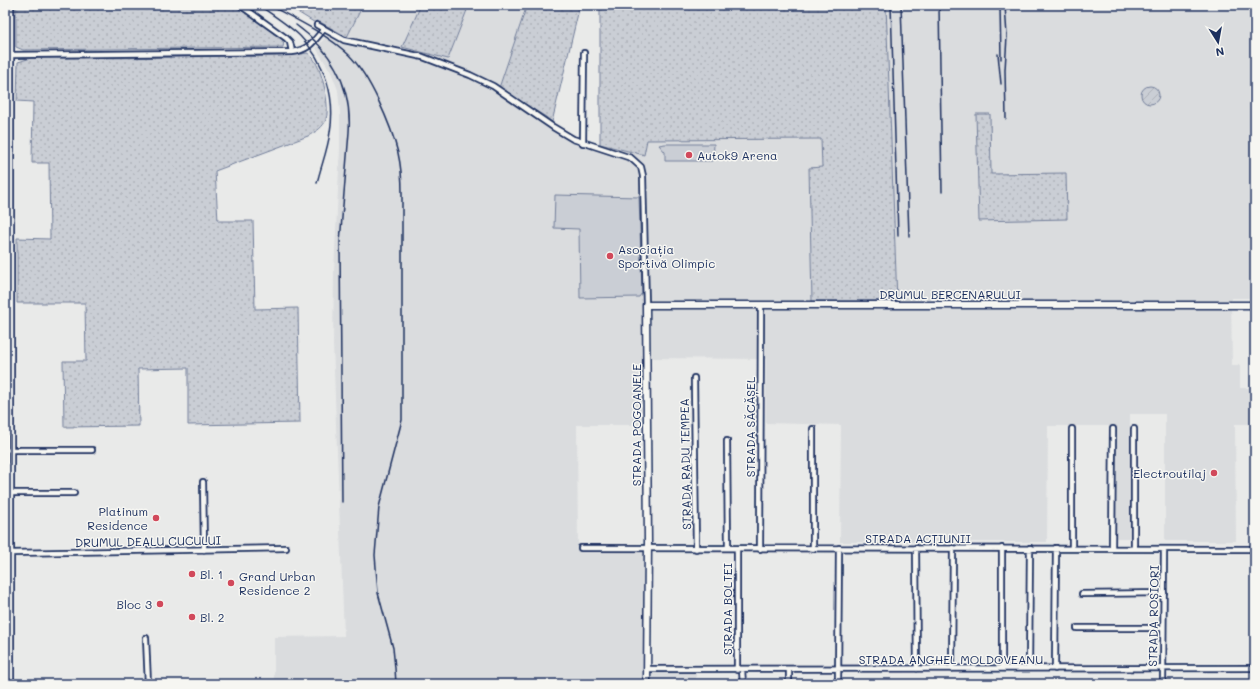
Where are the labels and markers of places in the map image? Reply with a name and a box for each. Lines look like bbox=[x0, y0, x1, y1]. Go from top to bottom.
place label: Autok9 Arena bbox=[697, 147, 777, 163]
marker: Autok9 Arena bbox=[684, 150, 694, 160]
place label: Asociația Sportivă Olimpic bbox=[618, 241, 715, 271]
marker: Asociația Sportivă Olimpic bbox=[605, 251, 615, 261]
place label: Electroutilaj bbox=[1133, 465, 1206, 481]
marker: Electroutilaj bbox=[1209, 468, 1219, 478]
place label: Platinum Residence bbox=[87, 503, 148, 533]
marker: Platinum Residence bbox=[151, 513, 161, 523]
place label: Bl. 1 bbox=[200, 566, 223, 582]
place label: Grand Urban Residence 2 bbox=[239, 568, 315, 598]
marker: Bl. 1 bbox=[187, 569, 197, 579]
marker: Grand Urban Residence 2 bbox=[226, 578, 236, 588]
place label: Bloc 3 bbox=[116, 596, 152, 612]
marker: Bloc 3 bbox=[155, 599, 165, 609]
place label: Bl. 2 bbox=[200, 609, 225, 625]
marker: Bl. 2 bbox=[187, 612, 197, 622]

